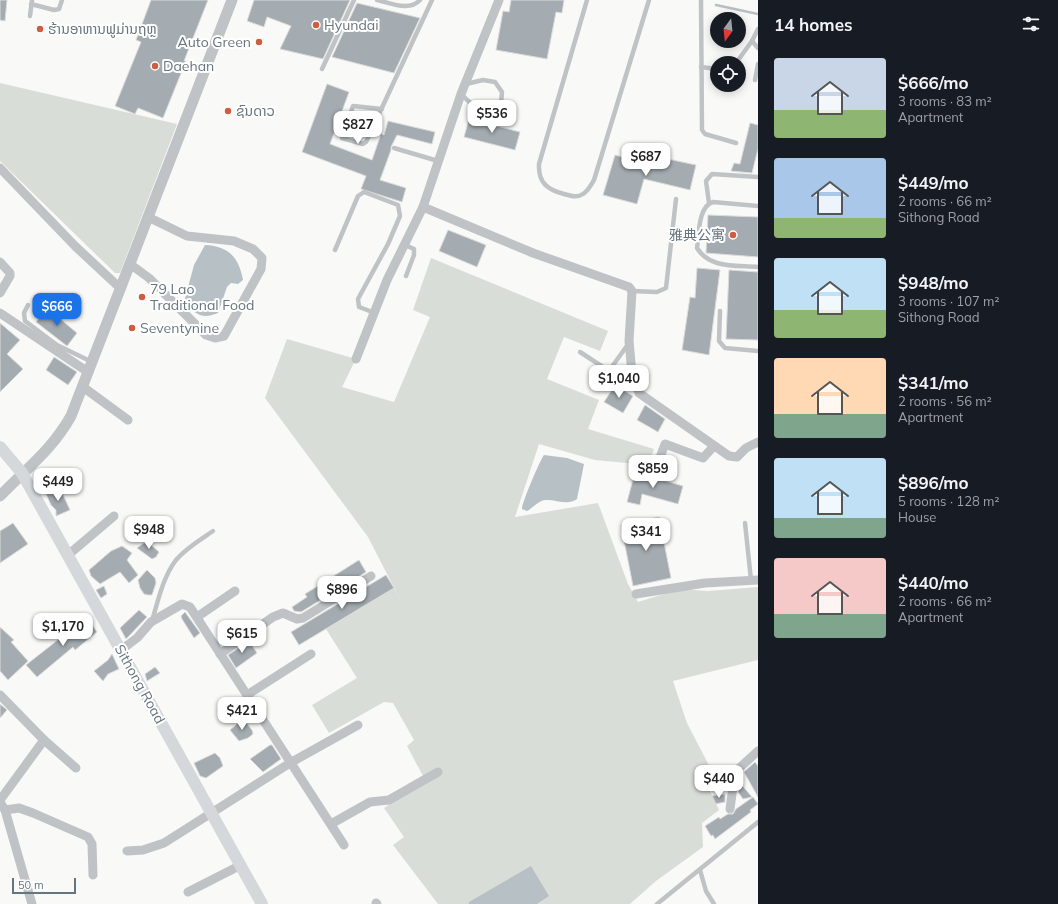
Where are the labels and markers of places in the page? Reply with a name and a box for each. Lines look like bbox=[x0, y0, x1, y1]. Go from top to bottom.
place label: Hyundai bbox=[324, 16, 379, 34]
place label: ຮ້ານອາຫານຟູມ່ານຖຫຼ bbox=[48, 20, 157, 38]
marker: Hyundai bbox=[311, 20, 321, 30]
marker: ຮ້ານອາຫານຟູມ່ານຖຫຼ bbox=[35, 24, 45, 34]
place label: Auto Green bbox=[177, 33, 251, 51]
marker: Auto Green bbox=[254, 37, 264, 47]
place label: Daehan bbox=[163, 57, 214, 75]
marker: Daehan bbox=[150, 61, 160, 71]
pin: $536 bbox=[468, 100, 516, 134]
place label: ຊົນດາວ bbox=[236, 102, 275, 120]
marker: ຊົນດາວ bbox=[223, 106, 233, 116]
pin: $827 bbox=[334, 111, 382, 145]
pin: $687 bbox=[622, 143, 670, 177]
place label: 雅典公寓 bbox=[669, 226, 725, 244]
marker: 雅典公寓 bbox=[728, 230, 738, 240]
place label: 79 Lao Traditional Food bbox=[150, 280, 254, 314]
marker: 79 Lao Traditional Food bbox=[137, 292, 147, 302]
pin: $666 bbox=[33, 293, 81, 327]
place label: Seventynine bbox=[140, 319, 219, 337]
marker: Seventynine bbox=[127, 323, 137, 333]
pin: $1,040 bbox=[586, 365, 652, 399]
pin: $859 bbox=[629, 455, 677, 489]
pin: $449 bbox=[34, 468, 82, 502]
pin: $948 bbox=[125, 516, 173, 550]
pin: $341 bbox=[622, 518, 670, 552]
pin: $896 bbox=[318, 576, 366, 610]
pin: $1,170 bbox=[30, 613, 96, 647]
pin: $615 bbox=[218, 620, 266, 654]
pin: $421 bbox=[218, 697, 266, 731]
pin: $440 bbox=[695, 765, 743, 799]

